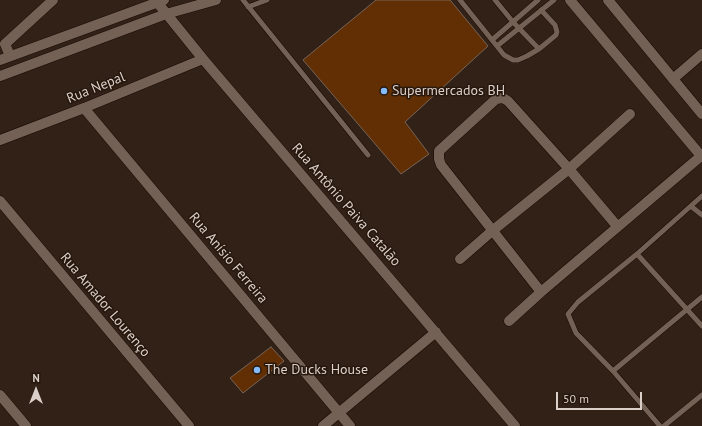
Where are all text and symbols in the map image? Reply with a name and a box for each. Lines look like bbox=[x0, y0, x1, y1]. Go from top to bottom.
street label: Rua Nepal bbox=[64, 69, 128, 107]
place label: Supermercados BH bbox=[392, 83, 505, 99]
marker: Supermercados BH bbox=[379, 86, 389, 96]
street label: Rua Antônio Paiva Catalão bbox=[288, 140, 404, 270]
street label: Rua Anísio Ferreira bbox=[185, 209, 271, 307]
street label: Rua Amador Lourenço bbox=[56, 249, 154, 361]
place label: The Ducks House bbox=[265, 362, 368, 378]
marker: The Ducks House bbox=[252, 365, 262, 375]
north arrow bbox=[16, 370, 56, 410]
text: N bbox=[32, 371, 40, 385]
scale bar bbox=[558, 384, 644, 410]
text: 50 m bbox=[563, 391, 589, 406]

